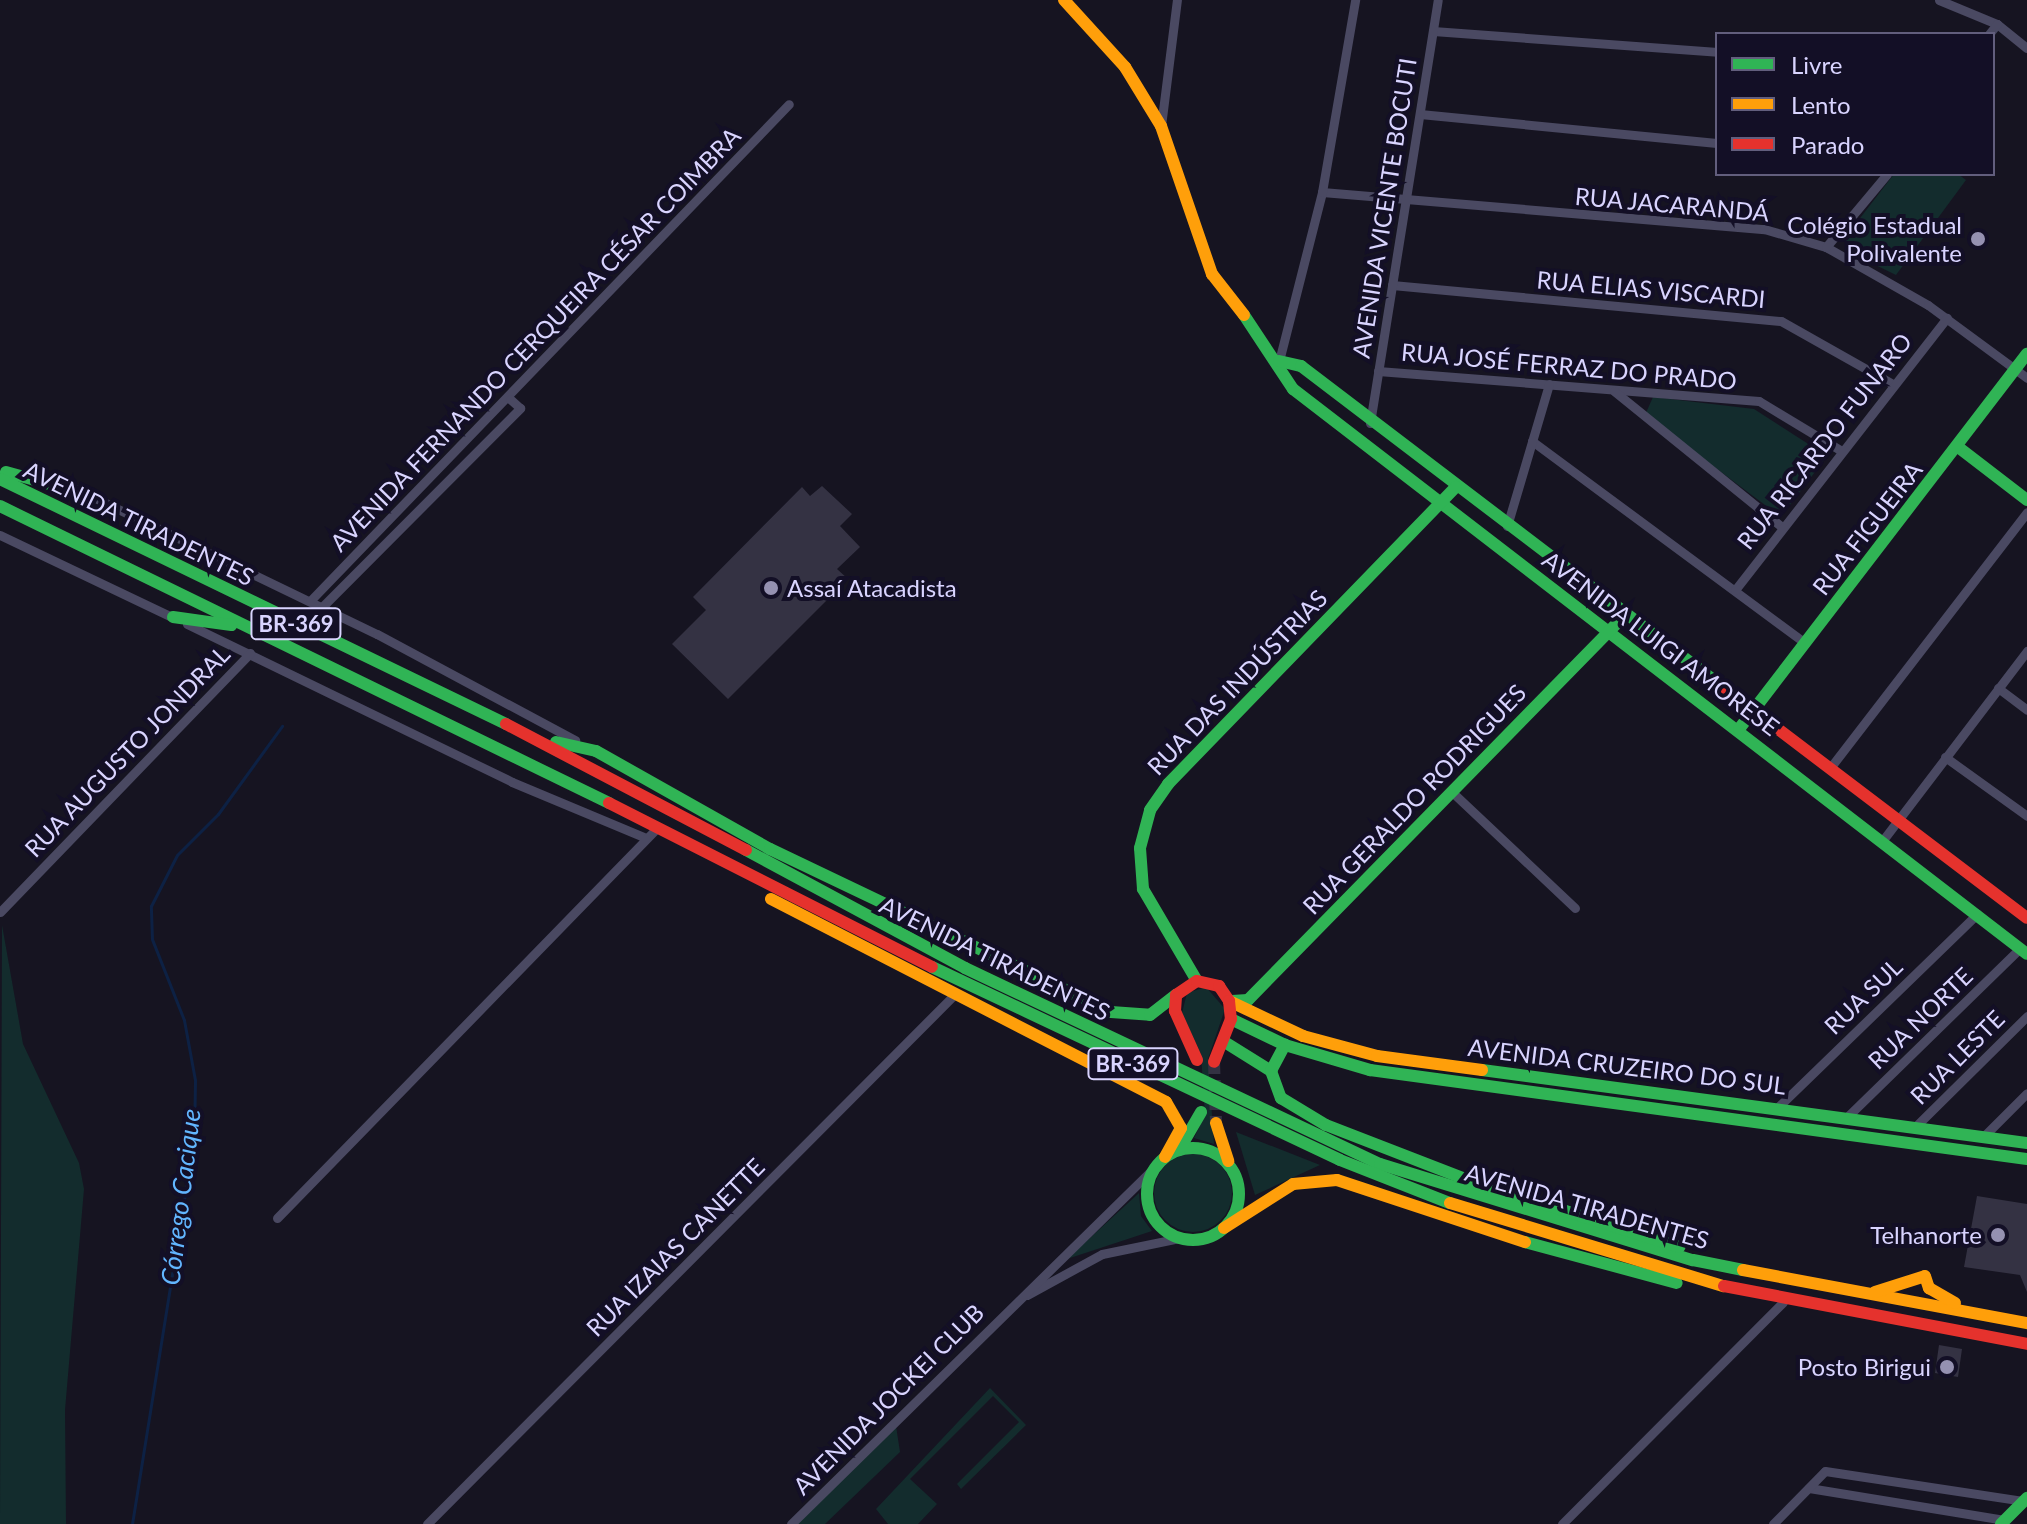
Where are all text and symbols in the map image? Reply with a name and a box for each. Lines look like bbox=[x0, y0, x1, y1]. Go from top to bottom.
legend bbox=[1715, 32, 1995, 176]
text: Livre bbox=[1791, 50, 1842, 79]
street label: AVENIDA VICENTE BOCUTI bbox=[1346, 55, 1422, 361]
text: Lento bbox=[1791, 90, 1851, 119]
street label: AVENIDA FERNANDO CERQUEIRA CÉSAR COIMBRA bbox=[323, 121, 747, 557]
text: Parado bbox=[1791, 130, 1864, 159]
street label: RUA JACARANDÁ bbox=[1573, 181, 1771, 227]
place label: Colégio Estadual Polivalente bbox=[1787, 211, 1962, 267]
marker: Colégio Estadual Polivalente bbox=[1969, 230, 1987, 248]
street label: RUA ELIAS VISCARDI bbox=[1535, 265, 1767, 313]
street label: RUA RICARDO FUNARO bbox=[1730, 327, 1918, 555]
street label: RUA JOSÉ FERRAZ DO PRADO bbox=[1399, 337, 1739, 395]
street label: AVENIDA TIRADENTES bbox=[19, 454, 259, 592]
street label: RUA FIGUEIRA bbox=[1806, 455, 1928, 601]
street label: AVENIDA LUIGI AMORESE bbox=[1536, 544, 1786, 742]
place label: Assaí Atacadista bbox=[787, 574, 957, 602]
marker: Assaí Atacadista bbox=[762, 579, 780, 597]
street label: RUA DAS INDÚSTRIAS bbox=[1141, 583, 1333, 781]
road number: BR-369 bbox=[250, 606, 342, 642]
street label: RUA AUGUSTO JONDRAL bbox=[18, 639, 236, 863]
street label: RUA GERALDO RODRIGUES bbox=[1296, 678, 1532, 920]
street label: AVENIDA TIRADENTES bbox=[875, 889, 1115, 1027]
street label: RUA SUL bbox=[1818, 952, 1908, 1040]
street label: RUA NORTE bbox=[1862, 961, 1978, 1075]
street label: RUA LESTE bbox=[1904, 1004, 2010, 1110]
street label: AVENIDA CRUZEIRO DO SUL bbox=[1466, 1032, 1788, 1100]
road number: BR-369 bbox=[1087, 1046, 1179, 1082]
water label: Córrego Cacique bbox=[155, 1107, 207, 1287]
street label: RUA IZAIAS CANETTE bbox=[580, 1152, 770, 1342]
street label: AVENIDA TIRADENTES bbox=[1461, 1157, 1713, 1255]
place label: Telhanorte bbox=[1870, 1221, 1982, 1249]
marker: Telhanorte bbox=[1989, 1226, 2007, 1244]
street label: AVENIDA JOCKEI CLUB bbox=[786, 1297, 990, 1501]
place label: Posto Birigui bbox=[1798, 1353, 1931, 1381]
marker: Posto Birigui bbox=[1938, 1358, 1956, 1376]

